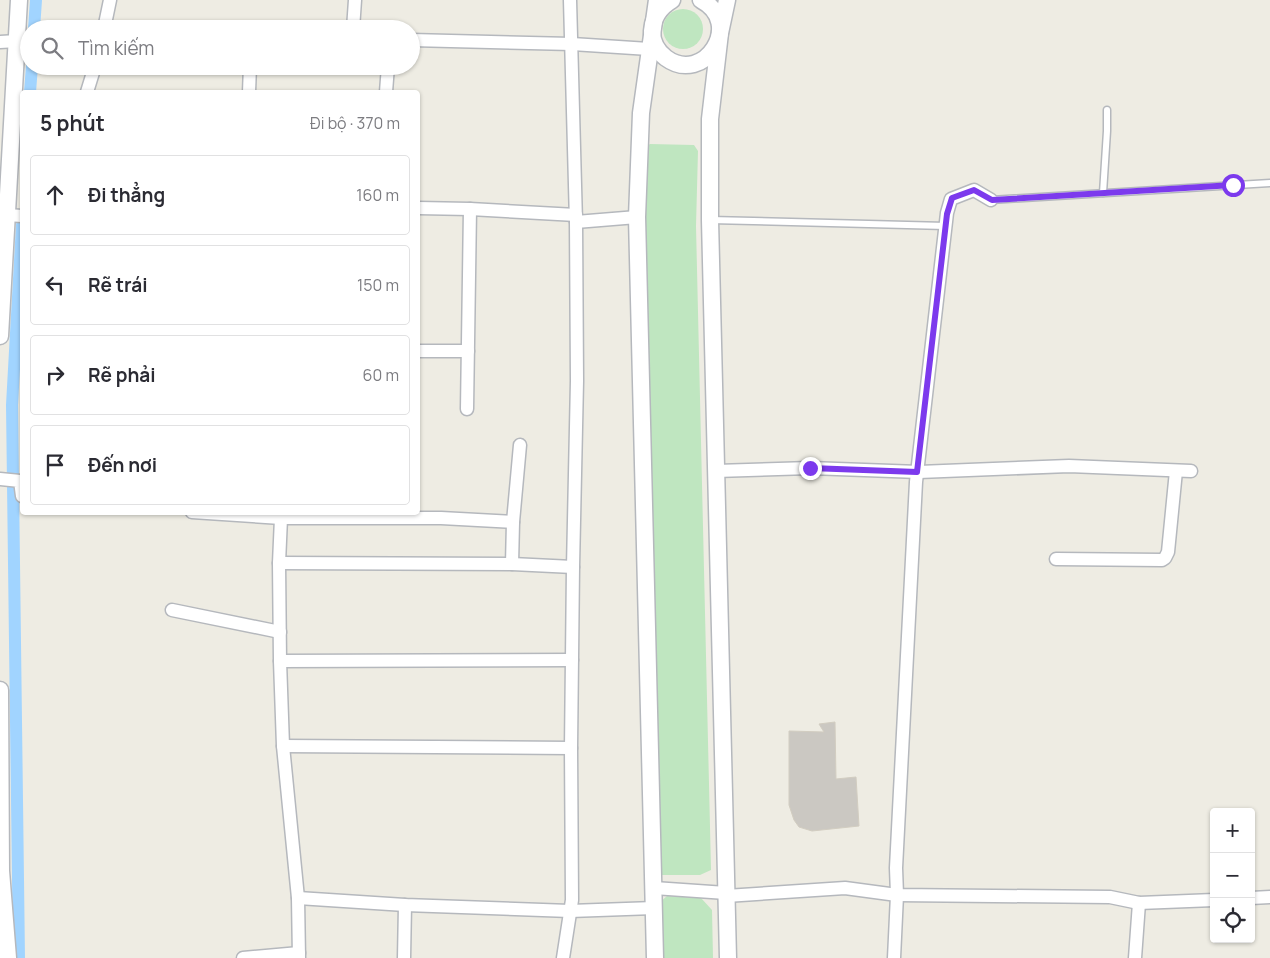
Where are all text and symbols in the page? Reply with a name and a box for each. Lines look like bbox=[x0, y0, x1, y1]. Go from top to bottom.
search box bbox=[20, 20, 420, 75]
icon: search bbox=[38, 34, 66, 62]
text: Tìm kiếm bbox=[78, 35, 154, 61]
text: 5 phút bbox=[40, 109, 105, 137]
text: Đi bộ · 370 m bbox=[310, 112, 400, 134]
route start bbox=[1222, 174, 1245, 197]
icon: ahead bbox=[41, 181, 69, 209]
text: Đi thẳng bbox=[88, 182, 165, 208]
text: 160 m bbox=[356, 184, 399, 206]
icon: left bbox=[41, 271, 69, 299]
text: Rẽ trái bbox=[88, 272, 148, 298]
text: 150 m bbox=[357, 274, 399, 296]
icon: right bbox=[41, 361, 69, 389]
text: Rẽ phải bbox=[88, 362, 156, 388]
text: 60 m bbox=[363, 364, 399, 386]
icon: arrive bbox=[41, 451, 69, 479]
text: Đến nơi bbox=[88, 452, 157, 478]
route end bbox=[799, 457, 822, 480]
map controls bbox=[1210, 808, 1255, 943]
button: + bbox=[1210, 808, 1255, 853]
button: − bbox=[1210, 853, 1255, 898]
button: locate bbox=[1210, 898, 1255, 943]

